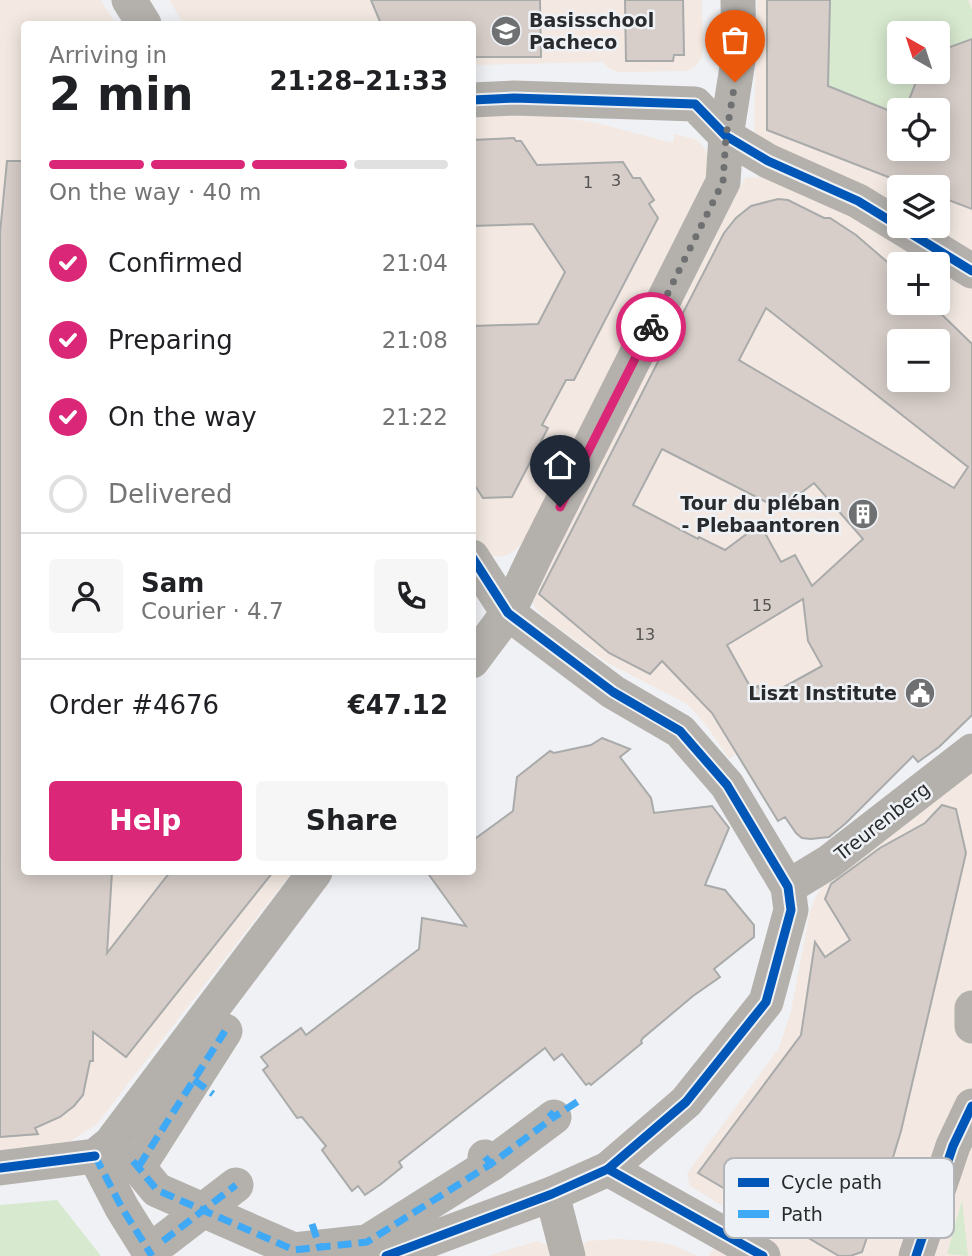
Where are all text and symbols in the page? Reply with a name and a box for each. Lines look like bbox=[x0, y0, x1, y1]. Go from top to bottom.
place label: Basisschool Pacheco bbox=[529, 9, 654, 53]
pin bbox=[705, 10, 765, 82]
school or university icon: Basisschool Pacheco bbox=[489, 14, 523, 48]
icon: bag bbox=[716, 21, 754, 59]
north arrow bbox=[887, 21, 950, 84]
map controls bbox=[887, 21, 950, 392]
text: Arriving in bbox=[49, 42, 167, 68]
text: 21:28–21:33 bbox=[269, 66, 448, 96]
text: 2 min bbox=[49, 67, 193, 121]
button: locate bbox=[887, 98, 950, 161]
house number: 3 bbox=[611, 171, 621, 190]
house number: 1 bbox=[583, 173, 593, 192]
button: layers bbox=[887, 175, 950, 238]
text: On the way · 40 m bbox=[49, 179, 261, 205]
icon: check bbox=[49, 244, 87, 282]
text: Confirmed bbox=[108, 248, 243, 278]
text: 21:04 bbox=[382, 250, 448, 276]
button: + bbox=[887, 252, 950, 315]
courier bbox=[616, 292, 686, 362]
icon: bike bbox=[632, 308, 670, 346]
icon: check bbox=[49, 321, 87, 359]
text: Preparing bbox=[108, 325, 233, 355]
text: 21:08 bbox=[382, 327, 448, 353]
button: − bbox=[887, 329, 950, 392]
icon: check bbox=[49, 398, 87, 436]
text: On the way bbox=[108, 402, 257, 432]
text: 21:22 bbox=[382, 404, 448, 430]
pin bbox=[530, 435, 590, 507]
icon: home bbox=[541, 446, 579, 484]
text: Delivered bbox=[108, 479, 232, 509]
place label: Tour du pléban - Plebaantoren bbox=[680, 492, 840, 536]
building icon: Tour du pléban - Plebaantoren bbox=[846, 497, 880, 531]
button: person bbox=[49, 559, 123, 633]
button: phone bbox=[374, 559, 448, 633]
text: Sam bbox=[141, 568, 204, 598]
house number: 15 bbox=[752, 596, 772, 615]
text: Courier · 4.7 bbox=[141, 598, 284, 624]
house number: 13 bbox=[635, 625, 655, 644]
public building icon: Liszt Institute bbox=[903, 676, 937, 710]
place label: Liszt Institute bbox=[748, 682, 897, 704]
text: Order #4676 bbox=[49, 690, 219, 720]
text: €47.12 bbox=[348, 690, 448, 720]
street label: Treurenberg bbox=[829, 777, 934, 865]
button: Help bbox=[49, 781, 242, 861]
button: Share bbox=[256, 781, 448, 861]
legend bbox=[724, 1158, 954, 1238]
text: Cycle path bbox=[781, 1171, 882, 1193]
text: Path bbox=[781, 1203, 823, 1225]

